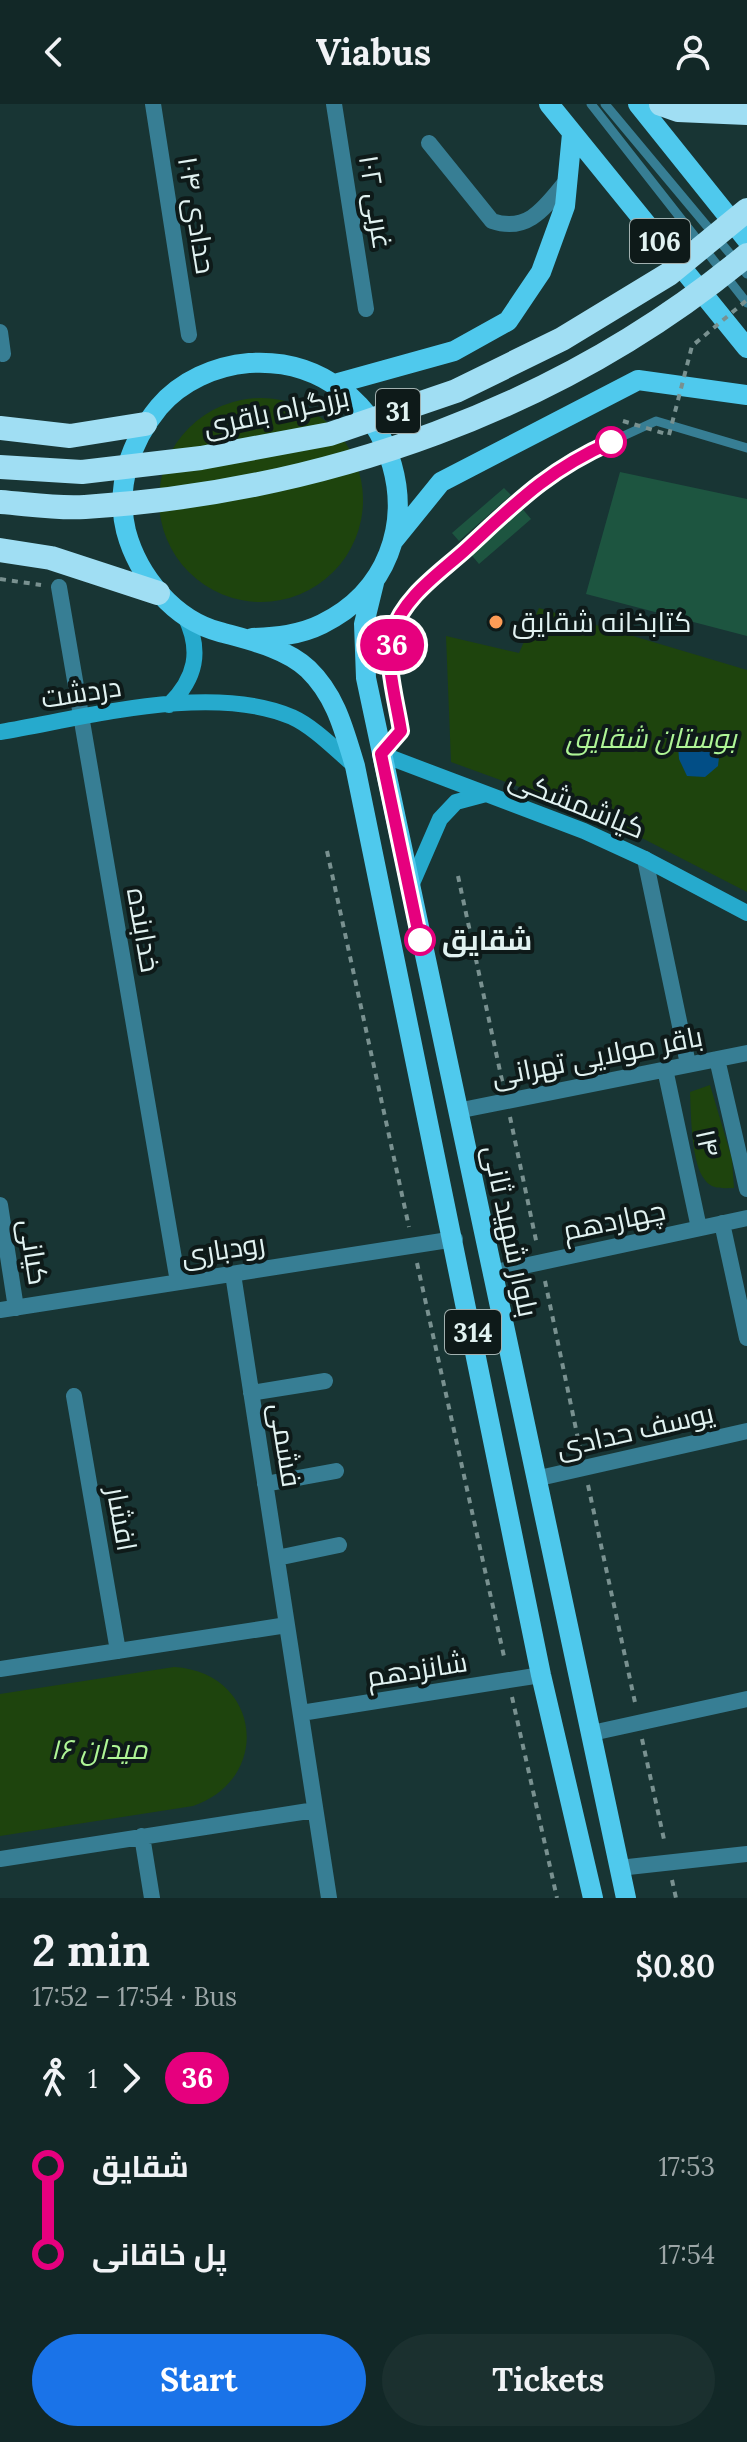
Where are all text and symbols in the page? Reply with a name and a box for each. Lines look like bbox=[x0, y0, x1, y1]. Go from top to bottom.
text: Viabus bbox=[316, 29, 431, 75]
icon: back bbox=[32, 30, 76, 74]
icon: person bbox=[671, 30, 715, 74]
street label: ۱۰۲ غربی bbox=[351, 152, 401, 252]
street label: حدادی ۱۰۴ bbox=[170, 154, 224, 276]
road number: 106 bbox=[630, 219, 690, 263]
street label: بزرگراه باقری bbox=[200, 378, 352, 444]
road number: 31 bbox=[376, 389, 420, 433]
unlabelled marker bbox=[596, 427, 626, 457]
place label: کتابخانه شقایق bbox=[512, 604, 691, 640]
marker: کتابخانه شقایق bbox=[487, 613, 505, 631]
line badge: 36 bbox=[356, 619, 428, 671]
text: 36 bbox=[376, 627, 408, 663]
street label: دردشت bbox=[38, 668, 124, 716]
park label: بوستان شقایق bbox=[565, 720, 738, 756]
street label: کیاشمشکی bbox=[504, 759, 650, 847]
street label: خدابنده bbox=[119, 885, 169, 975]
place label: شقایق bbox=[442, 922, 532, 958]
marker: شقایق bbox=[405, 925, 435, 955]
street label: باقر مولایی تهرانی bbox=[488, 1018, 706, 1094]
street label: ۱۴ bbox=[688, 1126, 728, 1160]
street label: بلوار شهید ثانی bbox=[475, 1142, 547, 1320]
street label: چهاردهم bbox=[559, 1192, 669, 1250]
street label: کیانی bbox=[11, 1216, 57, 1288]
street label: رودباری bbox=[179, 1225, 267, 1273]
road number: 314 bbox=[445, 1310, 501, 1354]
street label: یوسف حدادی bbox=[553, 1394, 718, 1466]
street label: فشمی bbox=[262, 1400, 310, 1490]
street label: افشار bbox=[98, 1482, 145, 1554]
street label: شانزدهم bbox=[364, 1643, 470, 1697]
park label: میدان ۱۶ bbox=[51, 1731, 148, 1767]
text: 2 min bbox=[32, 1922, 150, 1978]
text: $0.80 bbox=[636, 1947, 715, 1985]
text: 17:52 – 17:54 · Bus bbox=[32, 1980, 237, 2013]
icon: walk bbox=[32, 2056, 76, 2100]
icon: forward bbox=[109, 2056, 153, 2100]
text: 36 bbox=[181, 2060, 213, 2096]
text: 1 bbox=[88, 2062, 97, 2095]
text: شقایق bbox=[92, 2147, 189, 2185]
text: 17:53 bbox=[658, 2150, 715, 2183]
text: پل خاقانی bbox=[92, 2235, 227, 2273]
text: 17:54 bbox=[659, 2238, 715, 2271]
button: Start bbox=[32, 2334, 366, 2426]
button: Tickets bbox=[382, 2334, 715, 2426]

